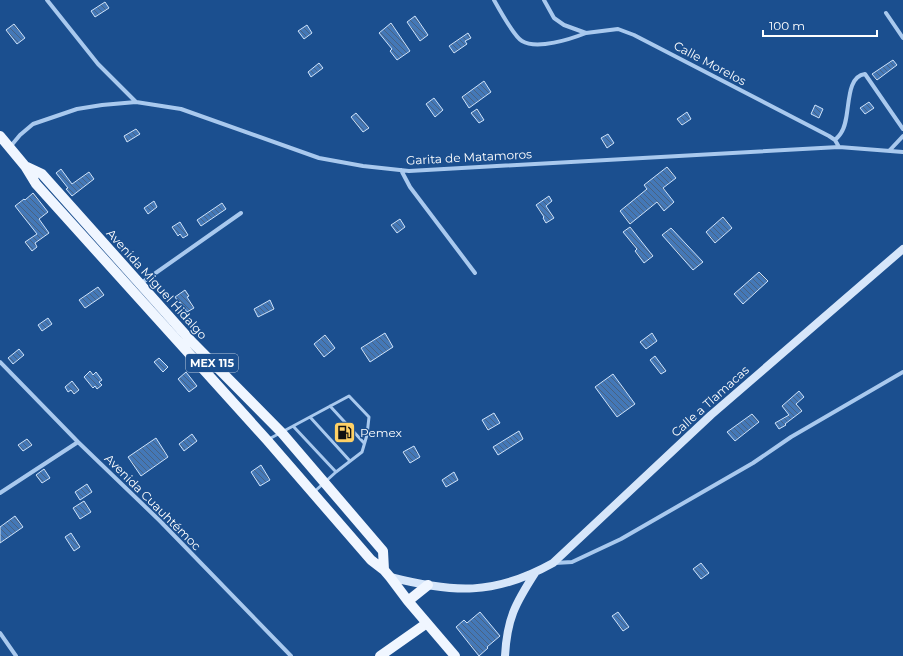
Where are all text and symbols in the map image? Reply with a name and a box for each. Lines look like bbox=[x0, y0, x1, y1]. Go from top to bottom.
scale bar bbox=[763, 12, 877, 38]
text: 100 m bbox=[769, 18, 805, 33]
street label: Calle Morelos bbox=[671, 38, 749, 88]
street label: Garita de Matamoros bbox=[406, 146, 533, 168]
street label: Avenida Miguel Hidalgo bbox=[103, 226, 211, 342]
road number: MEX 115 bbox=[186, 354, 238, 372]
street label: Calle a Tlamacas bbox=[668, 362, 752, 440]
fuel station icon: Pemex bbox=[332, 419, 358, 445]
place label: Pemex bbox=[360, 425, 403, 440]
street label: Avenida Cuauhtémoc bbox=[102, 451, 204, 553]

